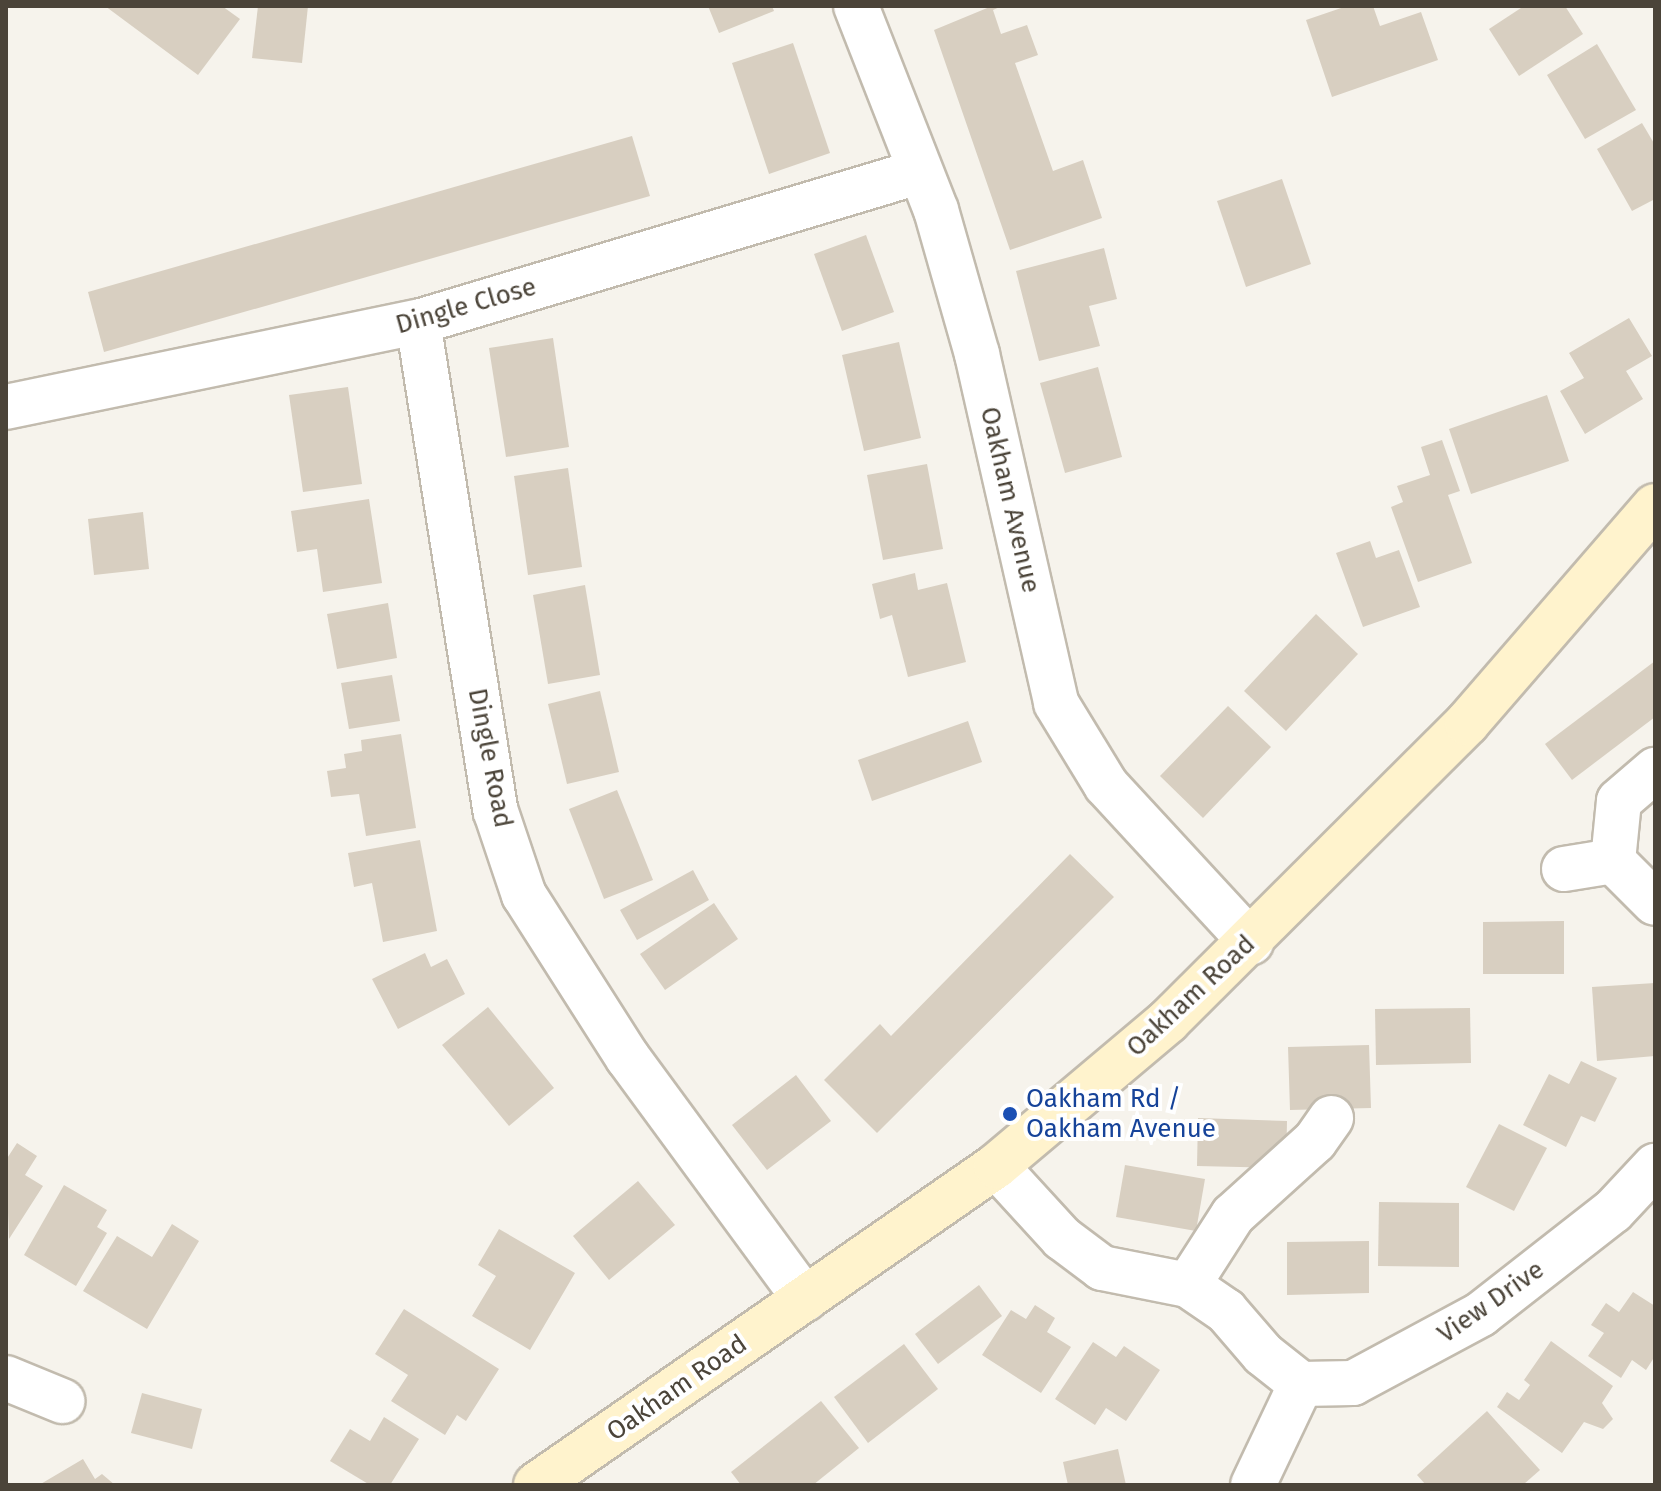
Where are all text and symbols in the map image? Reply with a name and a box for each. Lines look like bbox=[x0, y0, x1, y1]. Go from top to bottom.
street label: Dingle Close bbox=[392, 271, 540, 341]
street label: Oakham Avenue bbox=[973, 404, 1047, 596]
street label: Dingle Road bbox=[461, 686, 519, 830]
street label: Oakham Road bbox=[1121, 929, 1261, 1063]
place label: Oakham Rd / Oakham Avenue bbox=[1026, 1083, 1216, 1144]
marker: Oakham Rd / Oakham Avenue bbox=[1001, 1105, 1019, 1123]
street label: View Drive bbox=[1432, 1254, 1550, 1350]
street label: Oakham Road bbox=[601, 1328, 753, 1448]

